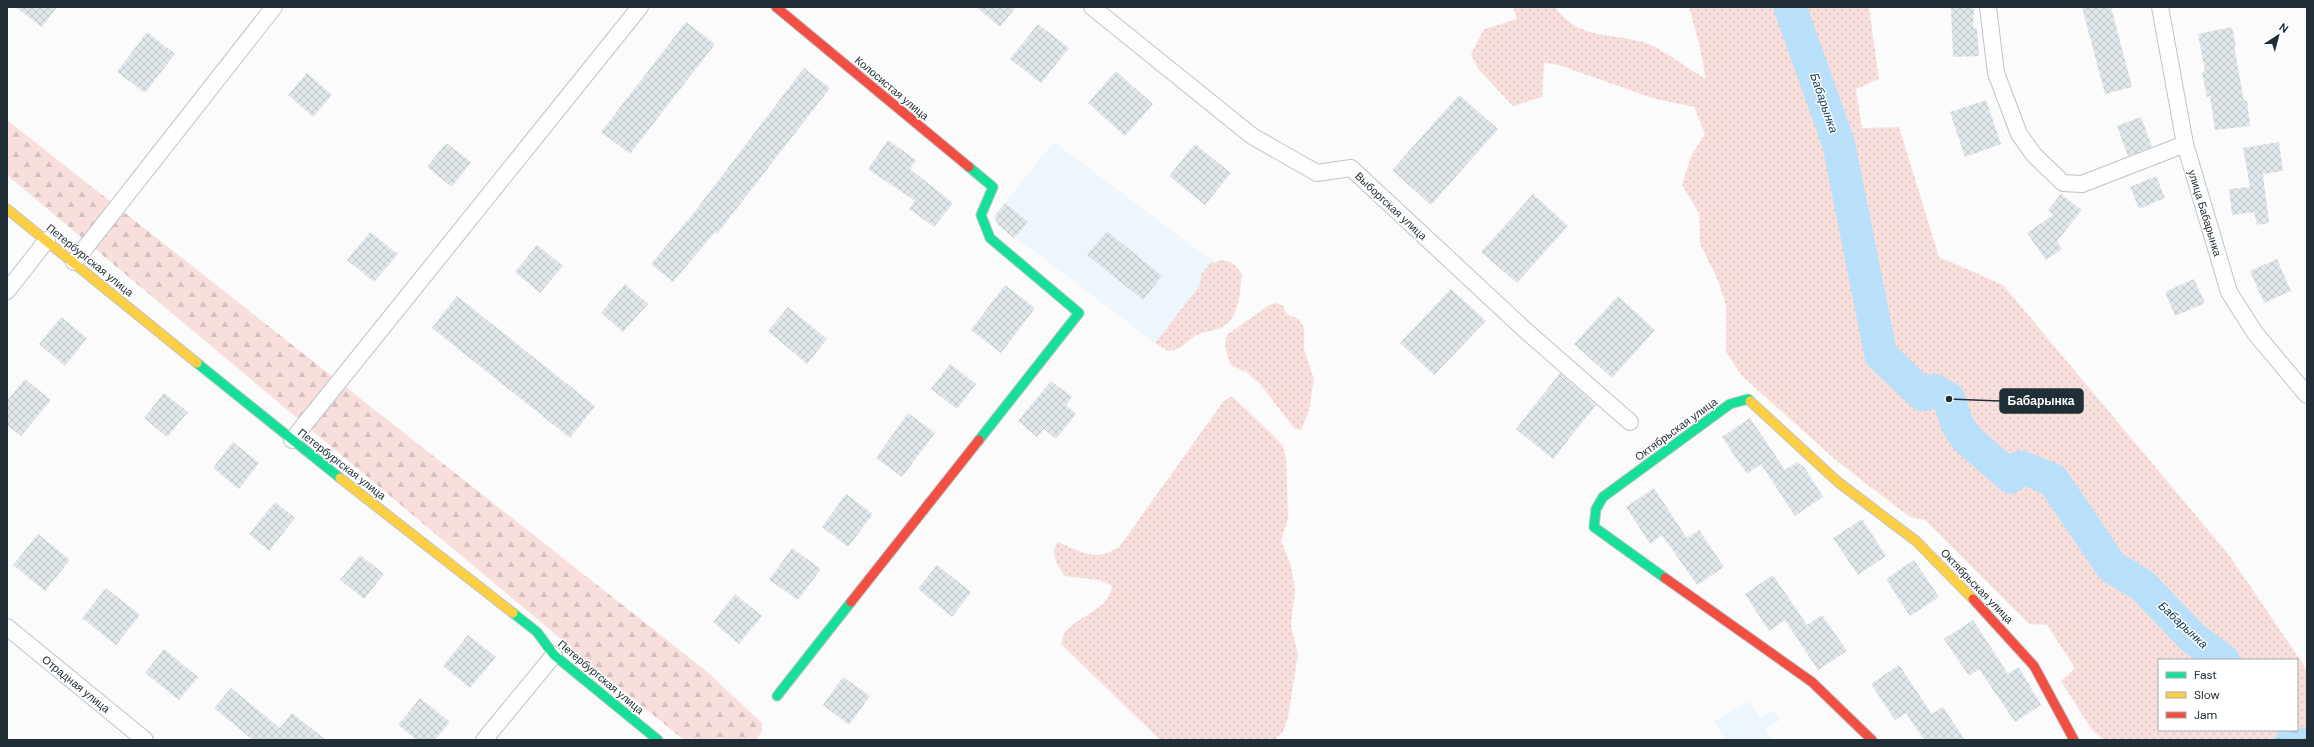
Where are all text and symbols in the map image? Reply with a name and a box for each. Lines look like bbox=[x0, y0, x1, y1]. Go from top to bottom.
north arrow bbox=[2258, 16, 2298, 56]
text: N bbox=[2277, 20, 2291, 36]
street label: Колосистая улица bbox=[852, 53, 933, 124]
water label: Бабарынка bbox=[1806, 71, 1842, 135]
street label: улица Бабарынка bbox=[2185, 168, 2225, 259]
street label: Выборгская улица bbox=[1352, 169, 1431, 244]
street label: Петербургская улица bbox=[44, 221, 137, 300]
callout: Бабарынка bbox=[2000, 389, 2083, 413]
text: Бабарынка bbox=[2008, 393, 2075, 409]
street label: Октябрьская улица bbox=[1632, 394, 1721, 464]
street label: Петербургская улица bbox=[295, 425, 390, 503]
street label: Октябрьская улица bbox=[1938, 546, 2017, 627]
water label: Бабарынка bbox=[2155, 598, 2211, 652]
street label: Петербургская улица bbox=[555, 637, 648, 718]
street label: Отрадная улица bbox=[39, 652, 114, 716]
legend bbox=[2158, 659, 2298, 731]
text: Fast bbox=[2194, 667, 2217, 683]
text: Slow bbox=[2194, 687, 2220, 703]
text: Jam bbox=[2194, 707, 2217, 723]

